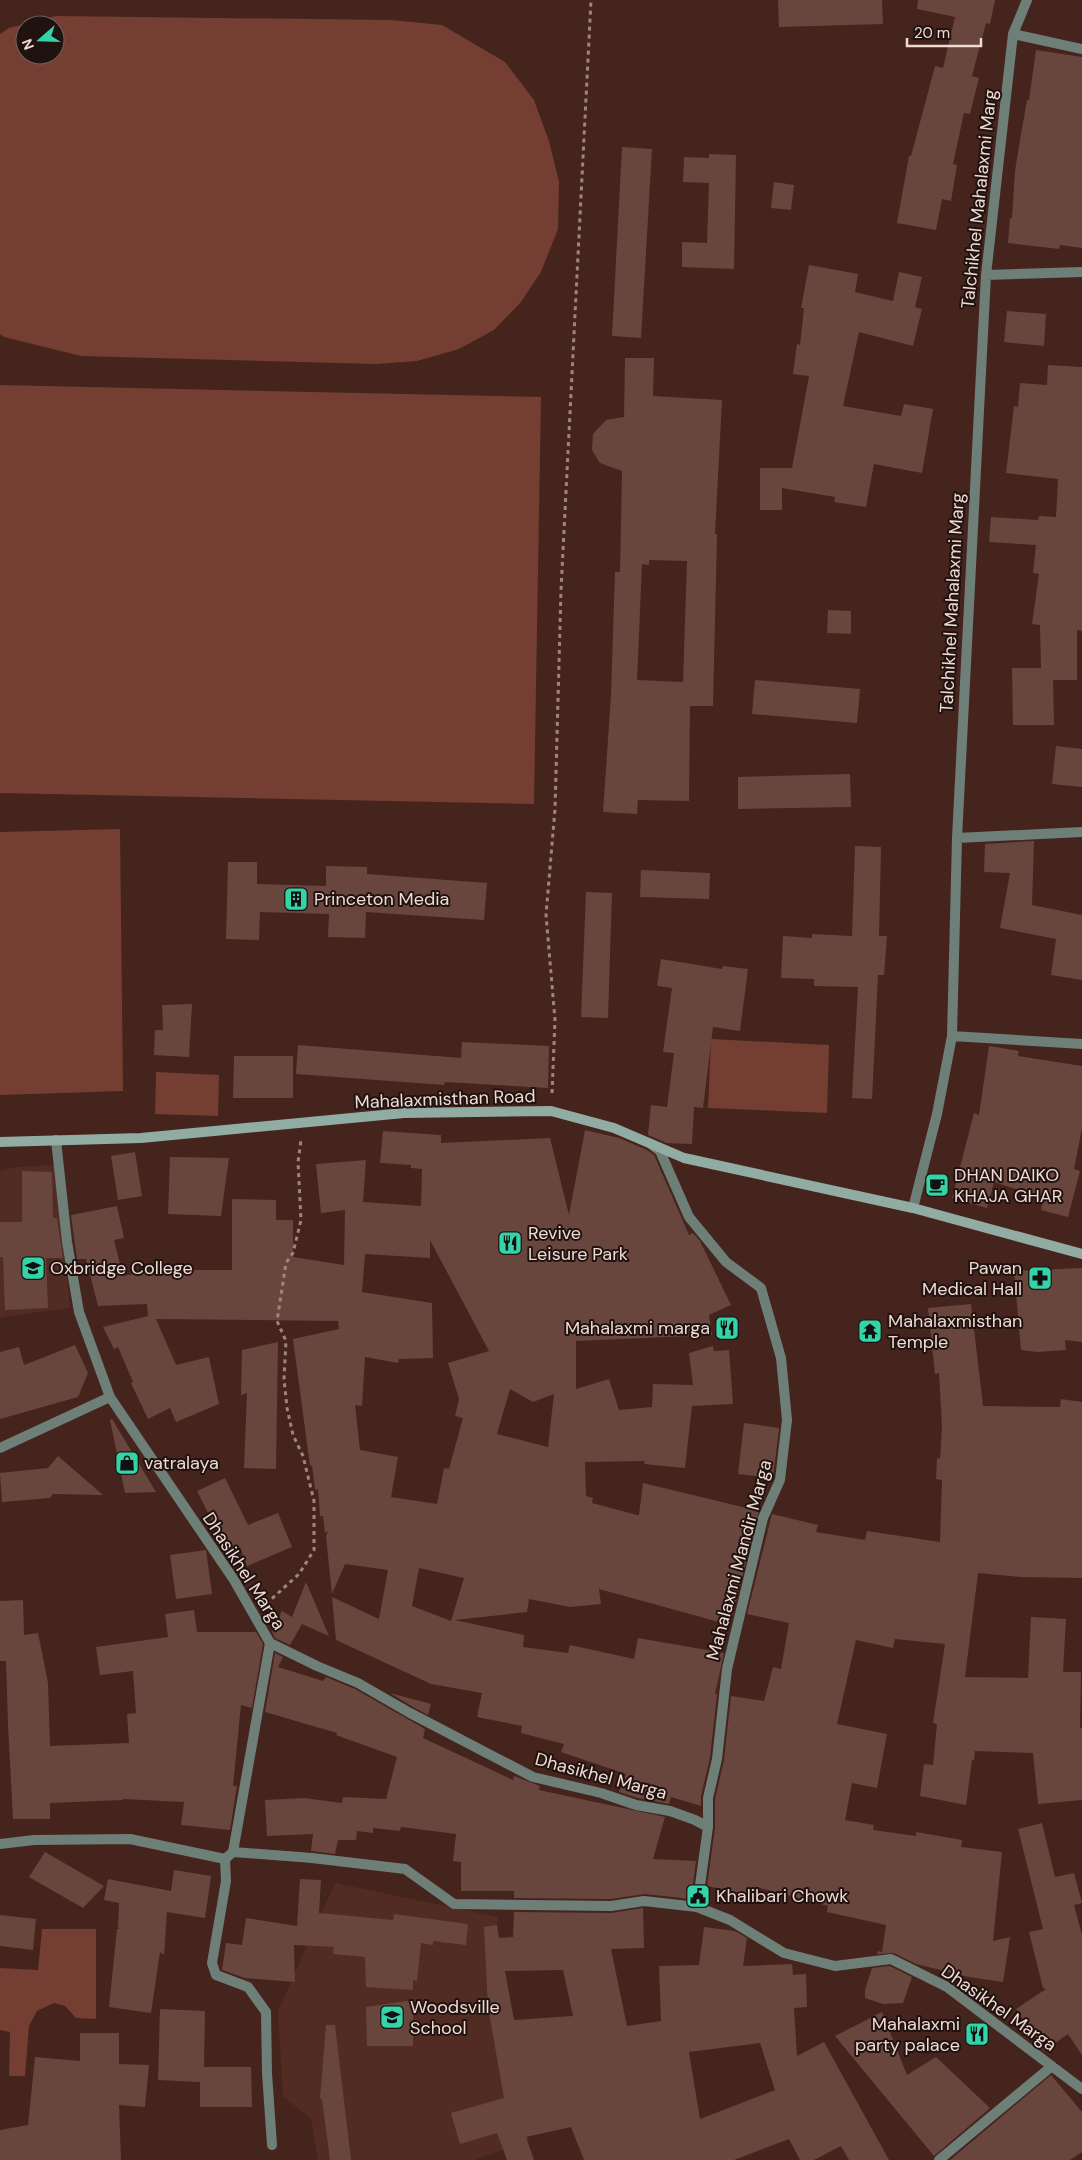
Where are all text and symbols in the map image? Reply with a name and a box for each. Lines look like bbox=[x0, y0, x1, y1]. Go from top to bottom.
north arrow bbox=[15, 15, 65, 65]
scale bar bbox=[907, 15, 981, 47]
text: 20 m bbox=[914, 23, 950, 43]
text: N bbox=[18, 37, 38, 52]
street label: Talchikhel Mahalaxmi Marg bbox=[956, 88, 1002, 310]
street label: Talchikhel Mahalaxmi Marg bbox=[934, 492, 970, 714]
building icon: Princeton Media bbox=[283, 886, 309, 912]
place label: Princeton Media bbox=[314, 887, 449, 911]
street label: Mahalaxmisthan Road bbox=[354, 1084, 536, 1114]
place label: DHAN DAIKO KHAJA GHAR bbox=[954, 1163, 1063, 1208]
cafe icon: DHAN DAIKO KHAJA GHAR bbox=[924, 1172, 950, 1198]
place label: Revive Leisure Park bbox=[528, 1221, 628, 1266]
restaurant icon: Revive Leisure Park bbox=[497, 1230, 523, 1256]
school or university icon: Oxbridge College bbox=[20, 1255, 46, 1281]
place label: Oxbridge College bbox=[50, 1256, 193, 1280]
place label: Pawan Medical Hall bbox=[922, 1256, 1022, 1301]
pharmacy icon: Pawan Medical Hall bbox=[1027, 1265, 1053, 1291]
place label: Mahalaxmisthan Temple bbox=[888, 1309, 1022, 1354]
restaurant icon: Mahalaxmi marga bbox=[714, 1315, 740, 1341]
place label: Mahalaxmi marga bbox=[565, 1316, 710, 1340]
temple icon: Mahalaxmisthan Temple bbox=[857, 1318, 883, 1344]
shop icon: vatralaya bbox=[114, 1450, 140, 1476]
place label: vatralaya bbox=[144, 1451, 219, 1475]
street label: Mahalaxmi Mandir Marga bbox=[701, 1457, 777, 1663]
street label: Dhasikhel Marga bbox=[197, 1508, 291, 1634]
street label: Dhasikhel Marga bbox=[532, 1747, 670, 1805]
public building icon: Khalibari Chowk bbox=[685, 1883, 711, 1909]
place label: Khalibari Chowk bbox=[716, 1884, 848, 1908]
street label: Dhasikhel Marga bbox=[937, 1959, 1061, 2057]
place label: Woodsville School bbox=[410, 1995, 500, 2040]
school or university icon: Woodsville School bbox=[379, 2004, 405, 2030]
place label: Mahalaxmi party palace bbox=[855, 2012, 960, 2057]
restaurant icon: Mahalaxmi party palace bbox=[964, 2021, 990, 2047]

